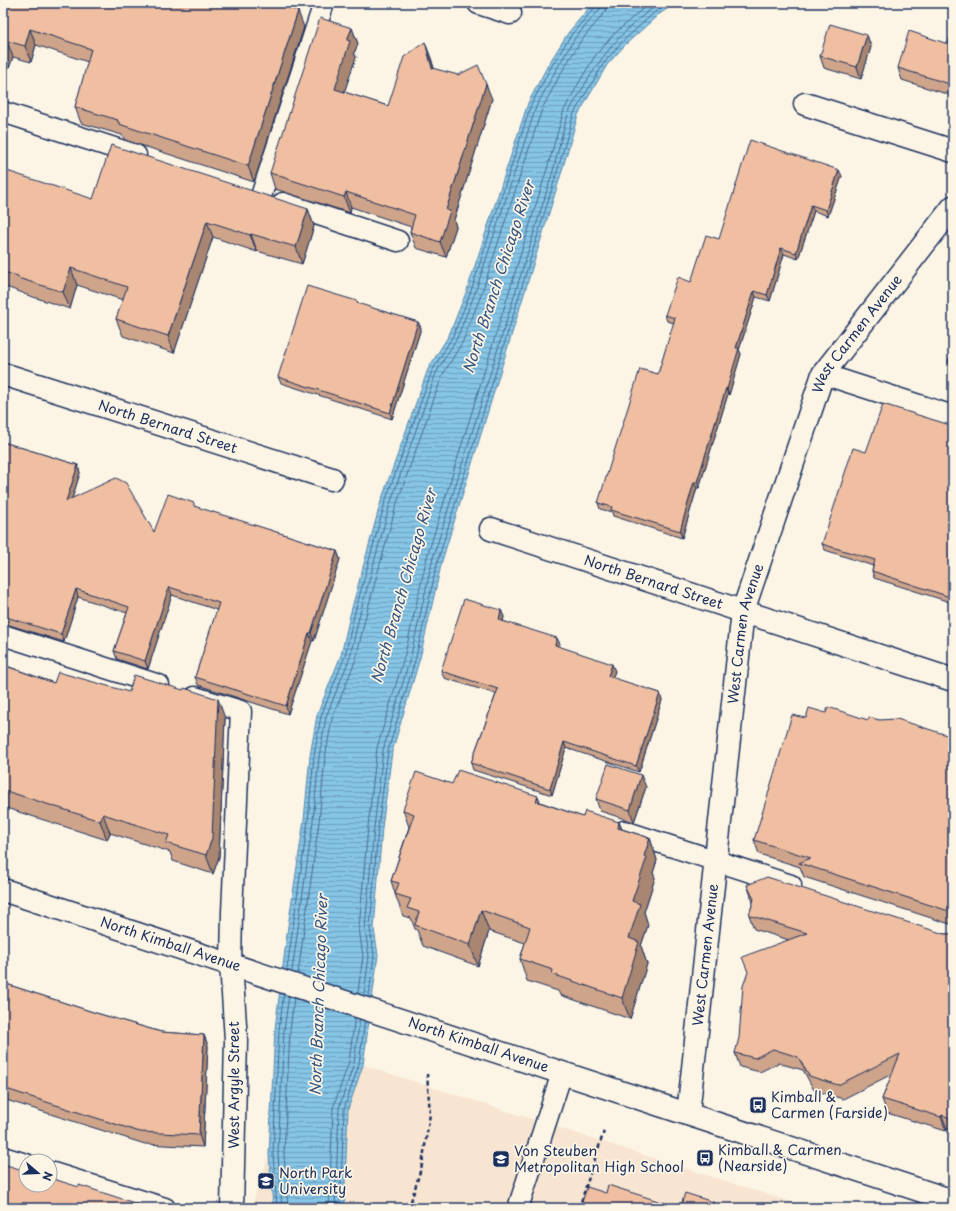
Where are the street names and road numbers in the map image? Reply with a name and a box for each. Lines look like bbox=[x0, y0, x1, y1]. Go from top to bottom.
street label: West Carmen Avenue bbox=[806, 270, 907, 396]
street label: North Bernard Street bbox=[96, 394, 240, 458]
street label: North Bernard Street bbox=[582, 549, 726, 614]
street label: West Carmen Avenue bbox=[722, 560, 768, 705]
street label: West Carmen Avenue bbox=[687, 882, 723, 1027]
street label: North Kimball Avenue bbox=[98, 911, 244, 976]
street label: North Kimball Avenue bbox=[406, 1011, 552, 1077]
street label: West Argyle Street bbox=[223, 1021, 244, 1149]

